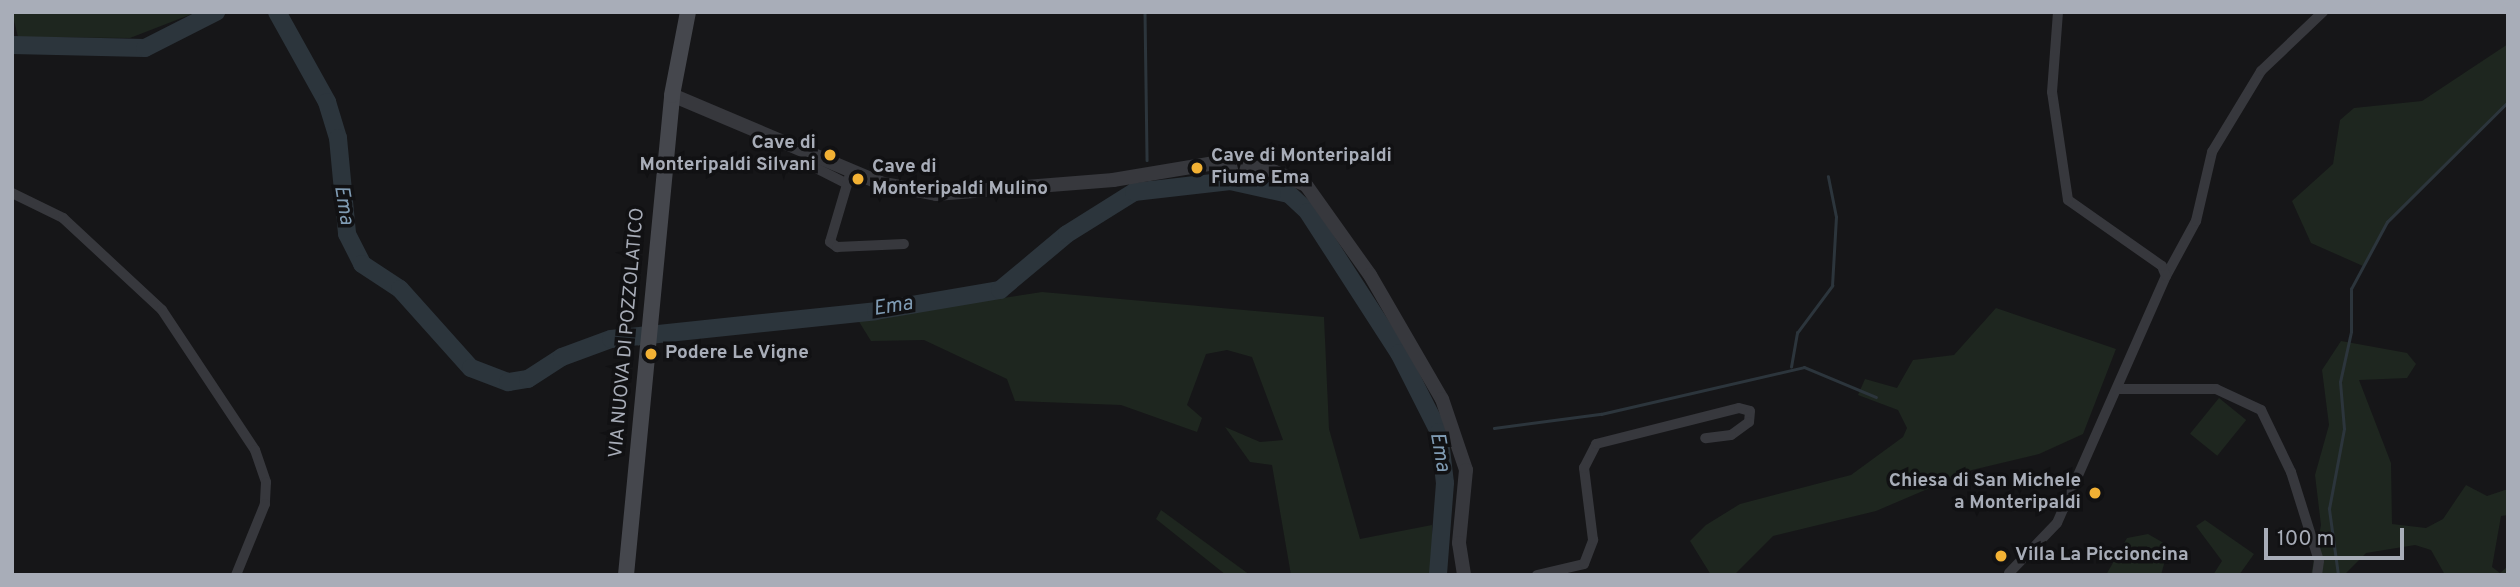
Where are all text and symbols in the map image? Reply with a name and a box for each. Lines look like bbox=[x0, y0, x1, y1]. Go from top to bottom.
place label: Cave di Monteripaldi Silvani bbox=[640, 133, 816, 177]
place label: Cave di Monteripaldi Fiume Ema bbox=[1211, 146, 1392, 190]
marker: Cave di Monteripaldi Silvani bbox=[822, 147, 838, 163]
place label: Cave di Monteripaldi Mulino bbox=[872, 157, 1048, 201]
marker: Cave di Monteripaldi Fiume Ema bbox=[1189, 160, 1205, 176]
marker: Cave di Monteripaldi Mulino bbox=[850, 171, 866, 187]
water label: Ema bbox=[327, 183, 359, 227]
street label: VIA NUOVA DI POZZOLATICO bbox=[606, 206, 650, 460]
water label: Ema bbox=[871, 291, 915, 323]
place label: Podere Le Vigne bbox=[665, 343, 809, 365]
marker: Podere Le Vigne bbox=[643, 346, 659, 362]
water label: Ema bbox=[1423, 430, 1455, 474]
place label: Chiesa di San Michele a Monteripaldi bbox=[1889, 471, 2081, 515]
marker: Chiesa di San Michele a Monteripaldi bbox=[2087, 485, 2103, 501]
scale bar bbox=[2268, 514, 2408, 558]
text: 100 m bbox=[2277, 526, 2334, 553]
place label: Villa La Piccioncina bbox=[2015, 545, 2189, 567]
marker: Villa La Piccioncina bbox=[1993, 548, 2009, 564]

